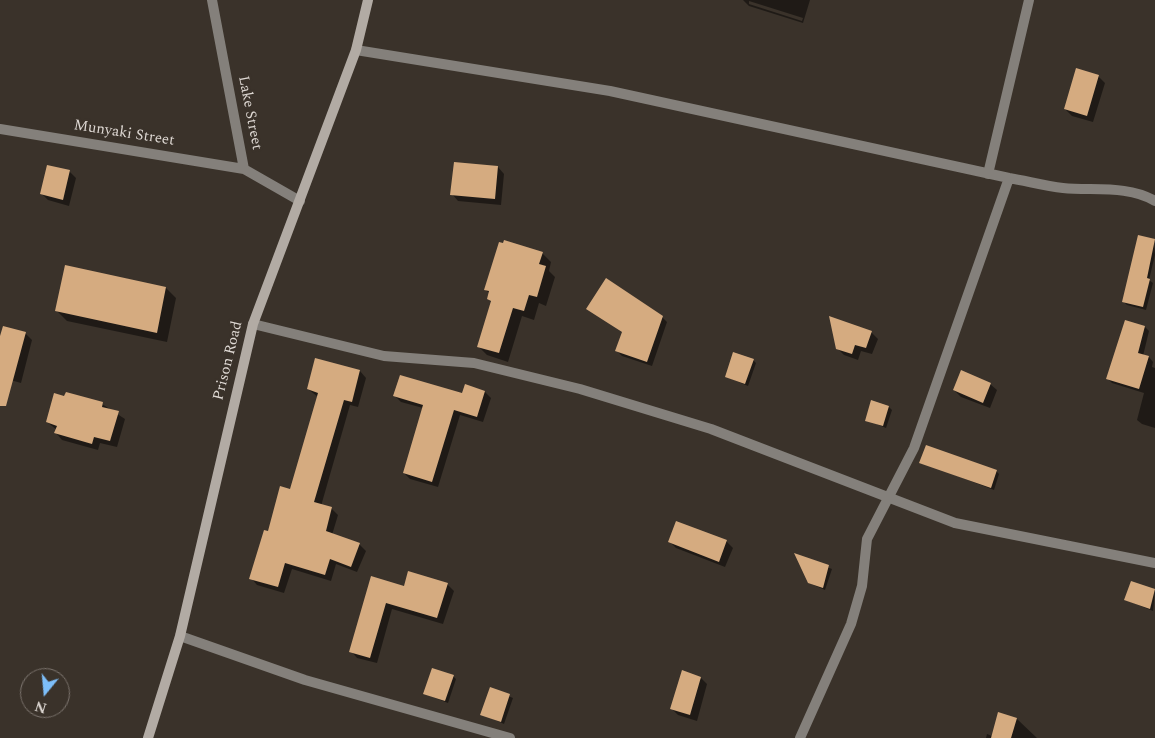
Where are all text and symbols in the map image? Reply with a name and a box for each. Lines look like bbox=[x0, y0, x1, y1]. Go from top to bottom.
street label: Lake Street bbox=[233, 74, 265, 152]
street label: Munyaki Street bbox=[72, 117, 176, 151]
street label: Prison Road bbox=[210, 320, 248, 402]
north arrow bbox=[20, 668, 70, 718]
text: N bbox=[32, 695, 49, 719]

